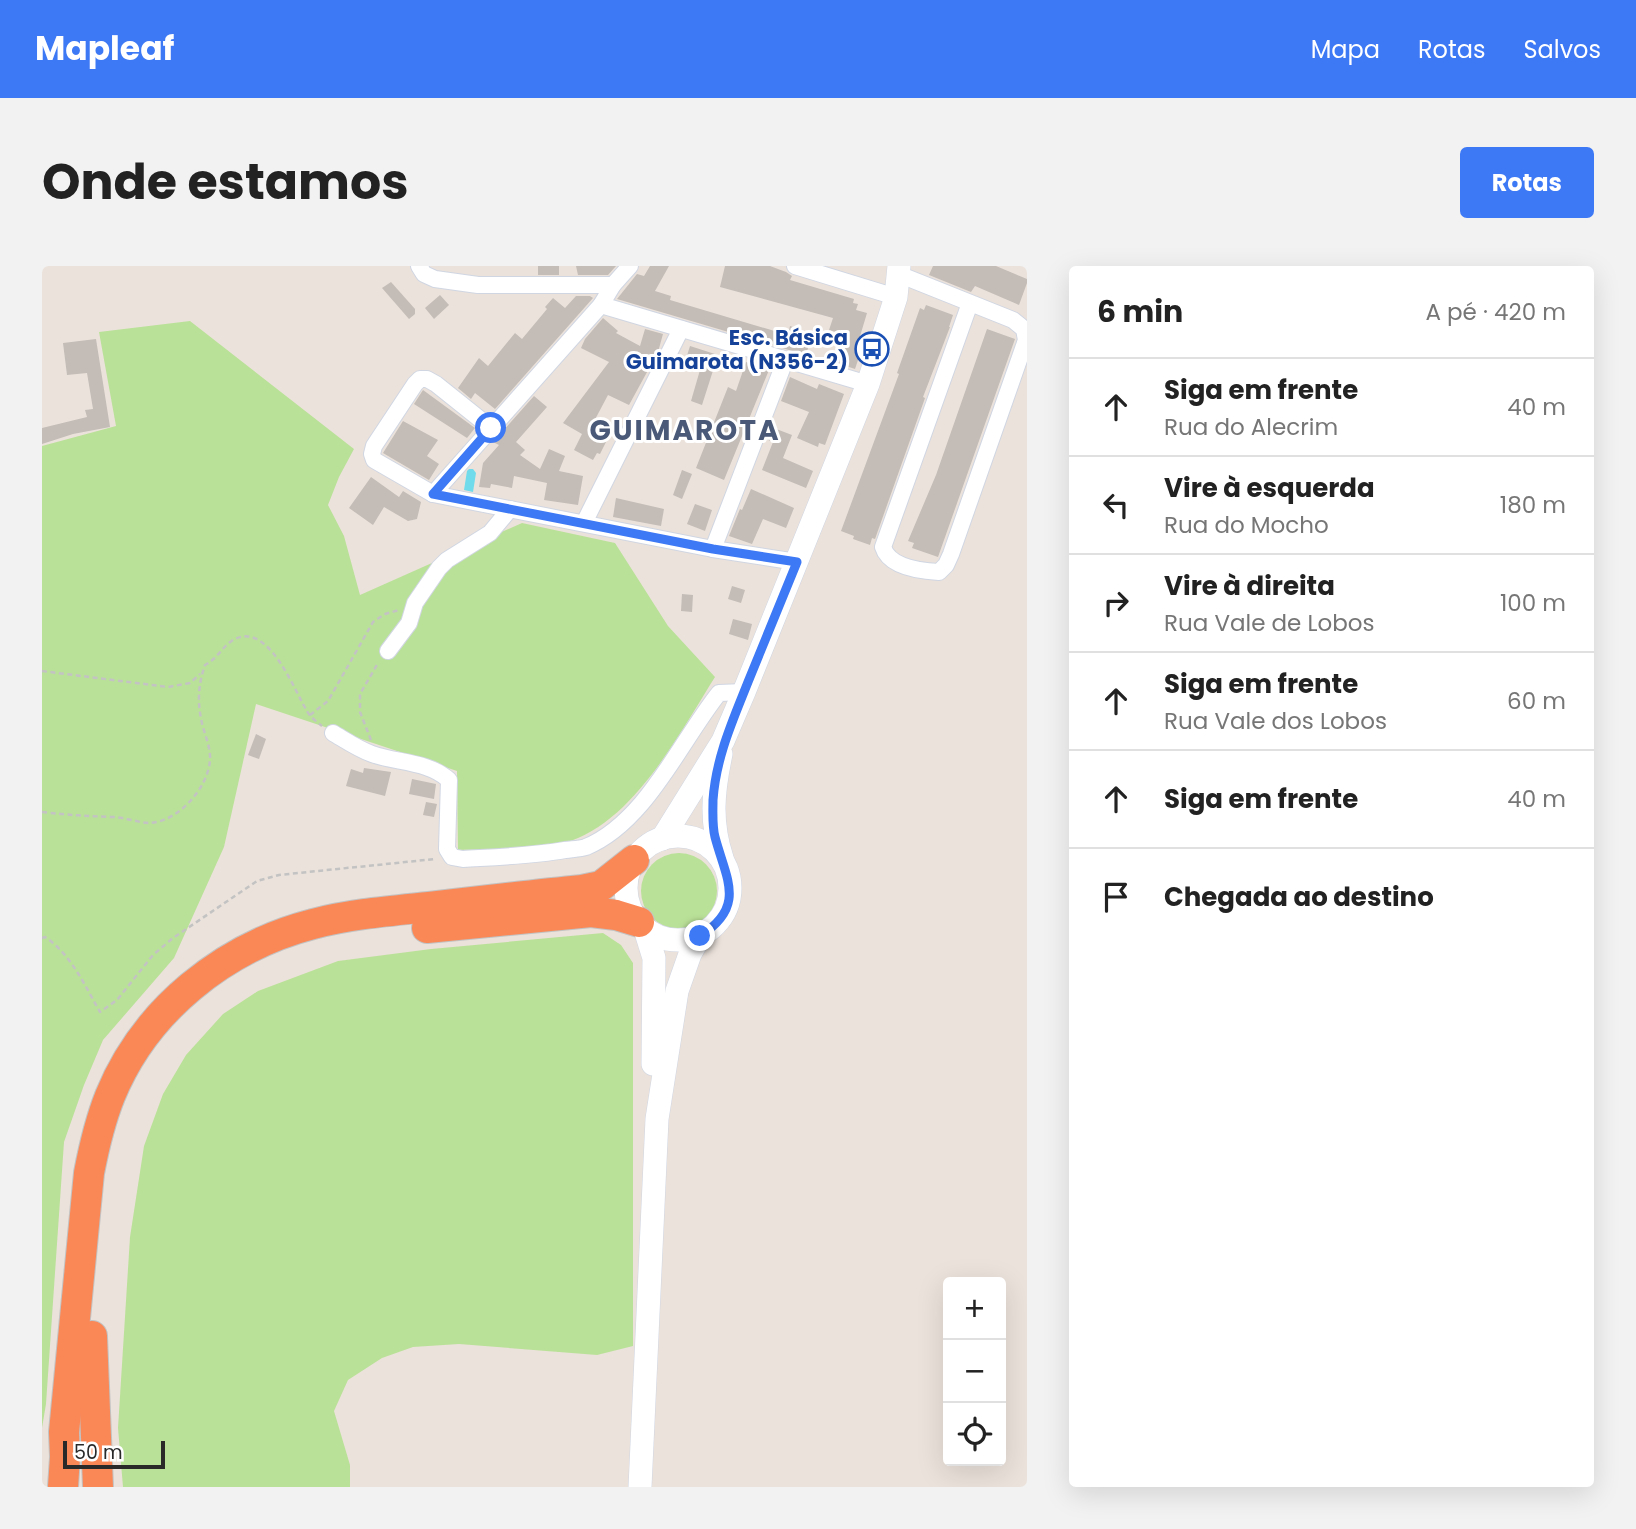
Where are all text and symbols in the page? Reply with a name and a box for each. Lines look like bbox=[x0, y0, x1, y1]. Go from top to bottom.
text: Mapleaf bbox=[35, 25, 174, 72]
text: Mapa bbox=[1311, 33, 1380, 66]
text: Rotas bbox=[1418, 33, 1485, 66]
text: Salvos bbox=[1523, 33, 1601, 66]
button: Rotas bbox=[1460, 147, 1594, 218]
text: Onde estamos bbox=[42, 148, 409, 216]
text: 6 min bbox=[1097, 290, 1183, 333]
text: A pé · 420 m bbox=[1425, 296, 1566, 328]
place label: Esc. Básica Guimarota (N356-2) bbox=[626, 323, 848, 376]
bus stop icon: Esc. Básica Guimarota (N356-2) bbox=[853, 330, 891, 368]
text: Siga em frente bbox=[1164, 372, 1358, 408]
icon: ahead bbox=[1097, 388, 1135, 426]
text: 40 m bbox=[1507, 391, 1566, 423]
district label: GUIMAROTA bbox=[589, 411, 781, 450]
text: Rua do Alecrim bbox=[1164, 411, 1338, 443]
route start bbox=[475, 412, 506, 443]
text: Vire à esquerda bbox=[1164, 470, 1375, 506]
icon: left bbox=[1097, 486, 1135, 524]
text: 180 m bbox=[1500, 489, 1566, 521]
text: Rua do Mocho bbox=[1164, 509, 1329, 541]
text: Vire à direita bbox=[1164, 568, 1335, 604]
icon: right bbox=[1097, 584, 1135, 622]
text: 100 m bbox=[1500, 587, 1566, 619]
text: Rua Vale de Lobos bbox=[1164, 607, 1374, 639]
text: Siga em frente bbox=[1164, 666, 1358, 702]
icon: ahead bbox=[1097, 682, 1135, 720]
text: 60 m bbox=[1507, 685, 1566, 717]
text: Rua Vale dos Lobos bbox=[1164, 705, 1387, 737]
icon: ahead bbox=[1097, 780, 1135, 818]
text: Siga em frente bbox=[1164, 781, 1358, 817]
text: 40 m bbox=[1507, 783, 1566, 815]
icon: arrive bbox=[1097, 878, 1135, 916]
text: Chegada ao destino bbox=[1164, 879, 1434, 915]
route end bbox=[684, 920, 715, 951]
map controls bbox=[943, 1277, 1006, 1466]
button: + bbox=[943, 1277, 1006, 1340]
button: − bbox=[943, 1340, 1006, 1403]
button: locate bbox=[943, 1403, 1006, 1466]
scale bar bbox=[63, 1438, 164, 1470]
text: 50 m bbox=[74, 1439, 123, 1466]

